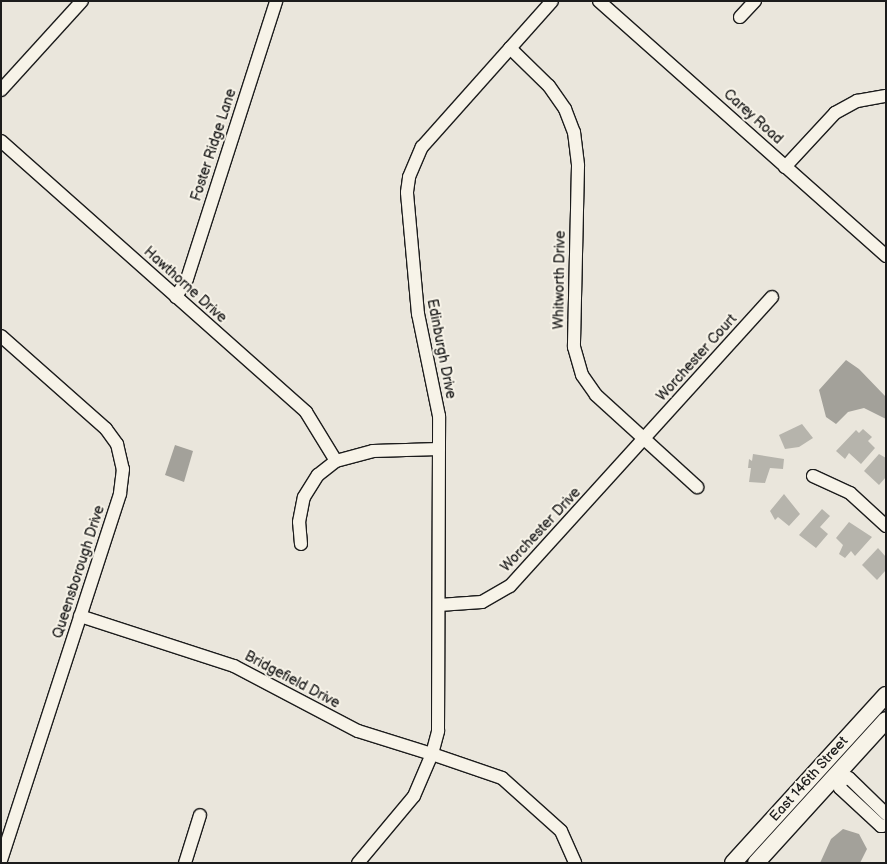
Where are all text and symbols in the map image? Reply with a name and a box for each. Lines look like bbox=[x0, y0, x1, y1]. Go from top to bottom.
street label: Carey Road bbox=[720, 86, 786, 148]
street label: Foster Ridge Lane bbox=[188, 87, 240, 203]
street label: Whitworth Drive bbox=[551, 230, 569, 330]
street label: Hawthorne Drive bbox=[140, 243, 230, 327]
street label: Edinburgh Drive bbox=[423, 298, 459, 400]
street label: Worchester Court bbox=[654, 311, 740, 405]
street label: Worchester Drive bbox=[498, 484, 584, 576]
street label: Queensborough Drive bbox=[50, 503, 108, 641]
street label: Bridgefield Drive bbox=[242, 648, 342, 712]
street label: East 146th Street bbox=[766, 733, 852, 825]

